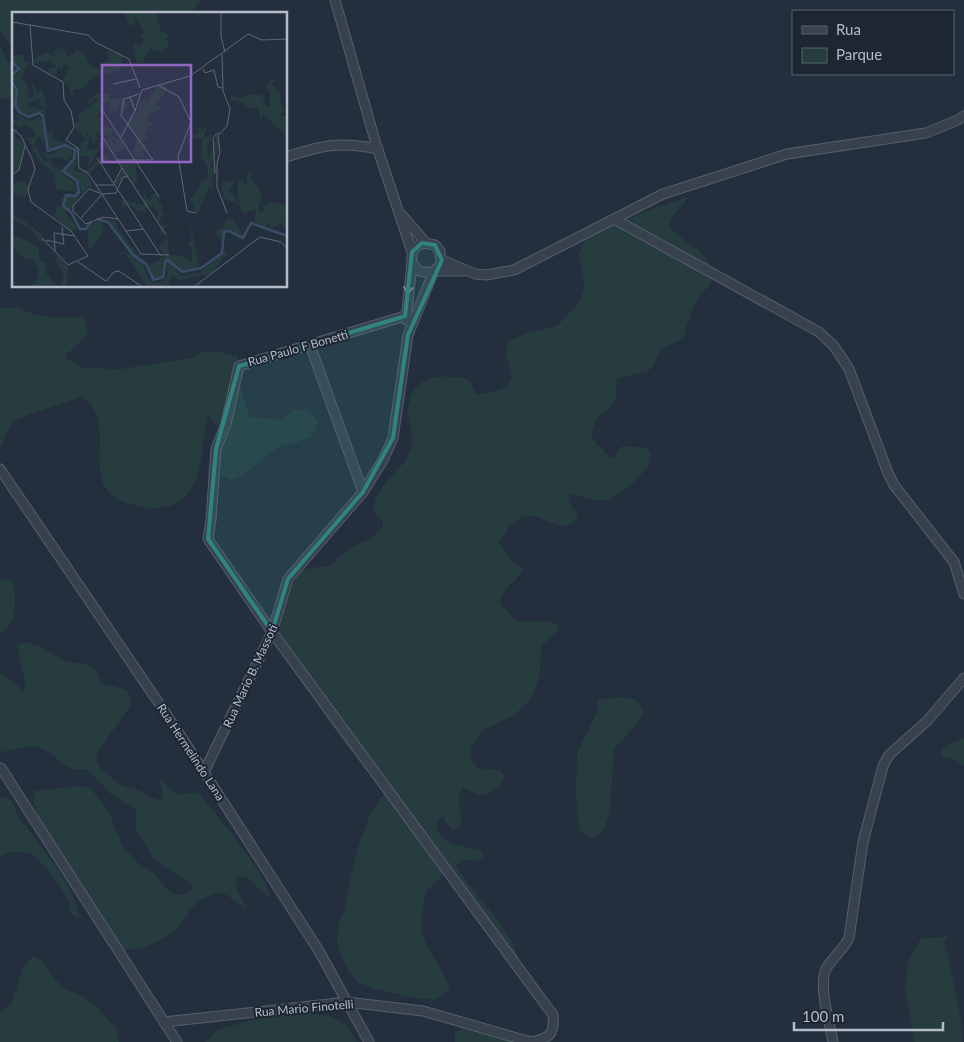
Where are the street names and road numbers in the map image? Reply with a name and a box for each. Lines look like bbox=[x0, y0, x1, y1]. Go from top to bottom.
street label: Rua Paulo F Bonetti bbox=[246, 327, 350, 369]
street label: Rua Mario B. Massoti bbox=[220, 622, 280, 730]
street label: Rua Hermelindo Lana bbox=[154, 701, 228, 803]
street label: Rua Mario Finotelli bbox=[254, 996, 354, 1020]

